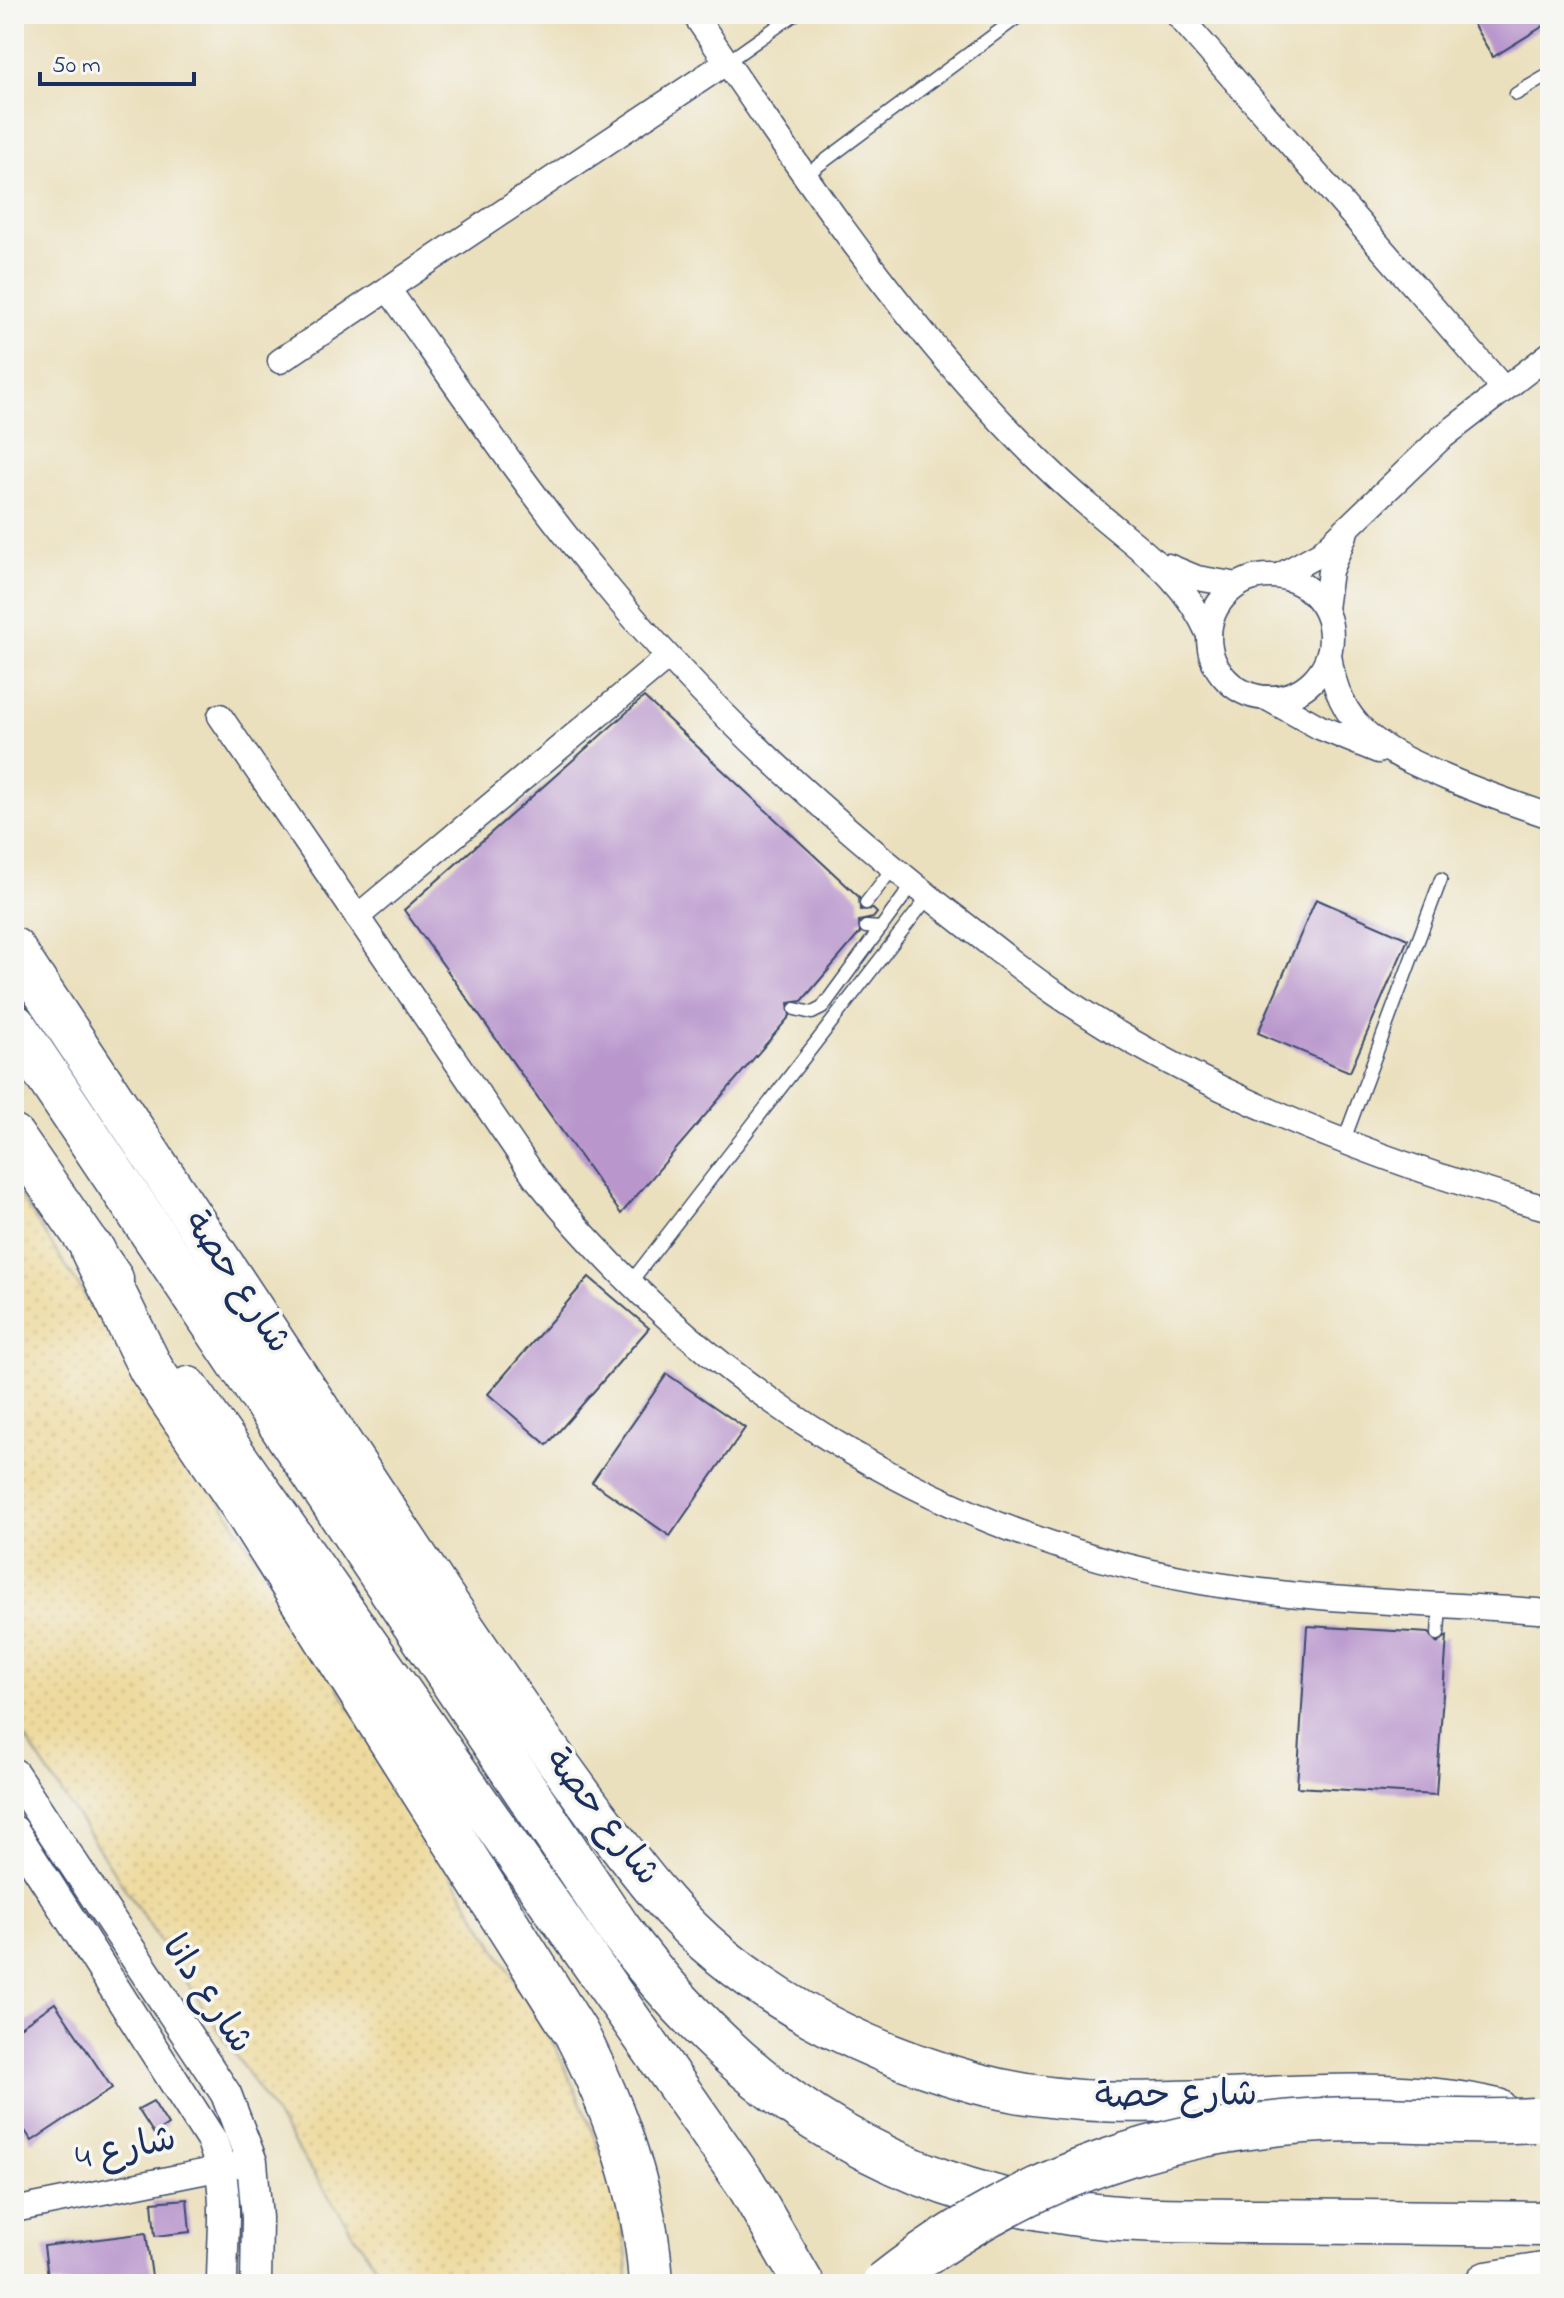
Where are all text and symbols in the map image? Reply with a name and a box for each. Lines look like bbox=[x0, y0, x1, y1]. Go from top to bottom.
scale bar bbox=[40, 36, 194, 86]
text: 50 m bbox=[52, 49, 101, 84]
street label: شارع حصة bbox=[169, 1201, 303, 1365]
street label: شارع حصة bbox=[530, 1738, 672, 1898]
street label: شارع دانا bbox=[147, 1925, 265, 2065]
street label: شارع حصة bbox=[1094, 2069, 1258, 2125]
street label: شارع 4 bbox=[71, 2114, 181, 2186]

